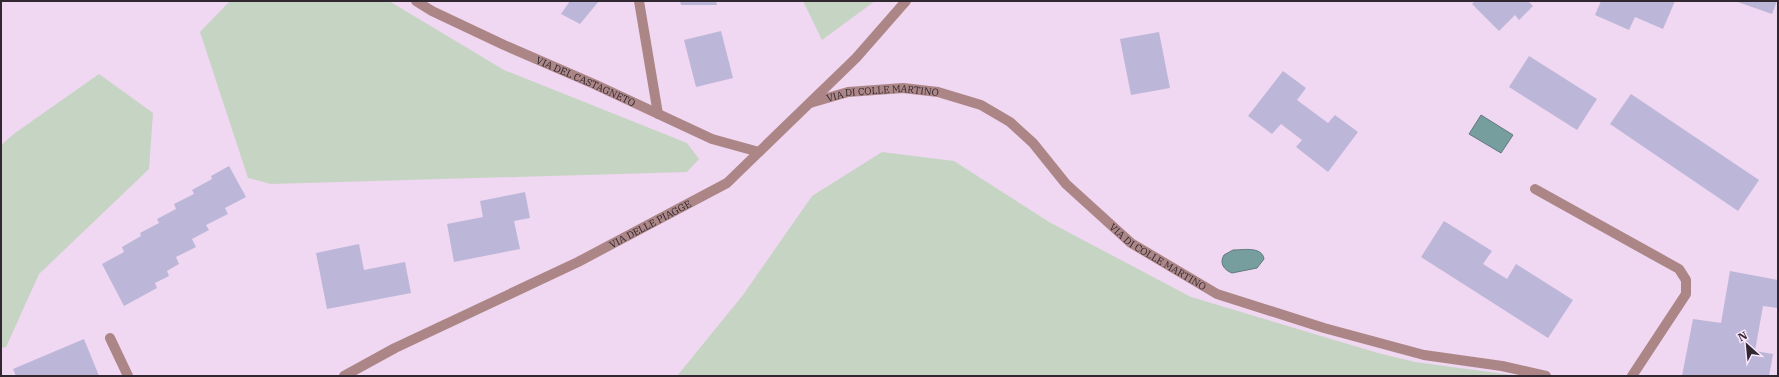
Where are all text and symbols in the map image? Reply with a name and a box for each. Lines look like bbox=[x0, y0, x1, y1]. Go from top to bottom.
street label: VIA DEL CASTAGNETO bbox=[534, 54, 638, 109]
street label: VIA DI COLLE MARTINO bbox=[825, 82, 939, 105]
street label: VIA DELLE PIAGGE bbox=[607, 197, 694, 251]
street label: VIA DI COLLE MARTINO bbox=[1106, 221, 1209, 293]
north arrow bbox=[1727, 325, 1767, 365]
text: N bbox=[1735, 328, 1750, 344]

